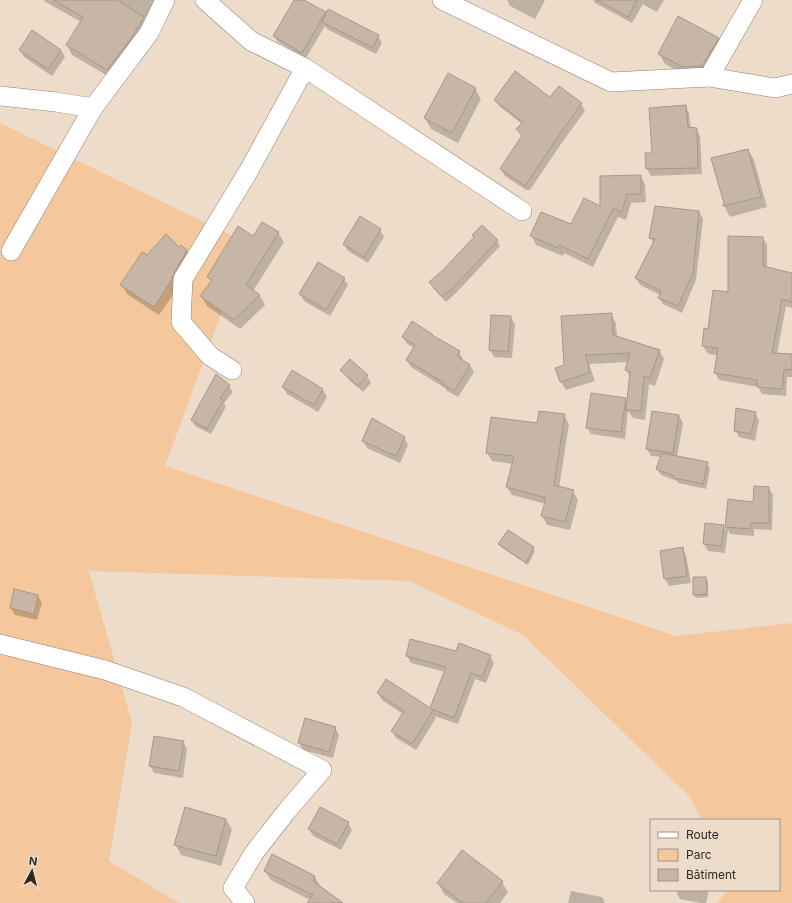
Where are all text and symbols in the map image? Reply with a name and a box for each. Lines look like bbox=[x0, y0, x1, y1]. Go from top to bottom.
legend bbox=[650, 819, 780, 891]
text: Route bbox=[686, 827, 719, 842]
text: Parc bbox=[686, 847, 712, 862]
north arrow bbox=[12, 851, 52, 891]
text: N bbox=[28, 854, 38, 869]
text: Bâtiment bbox=[686, 867, 736, 882]

